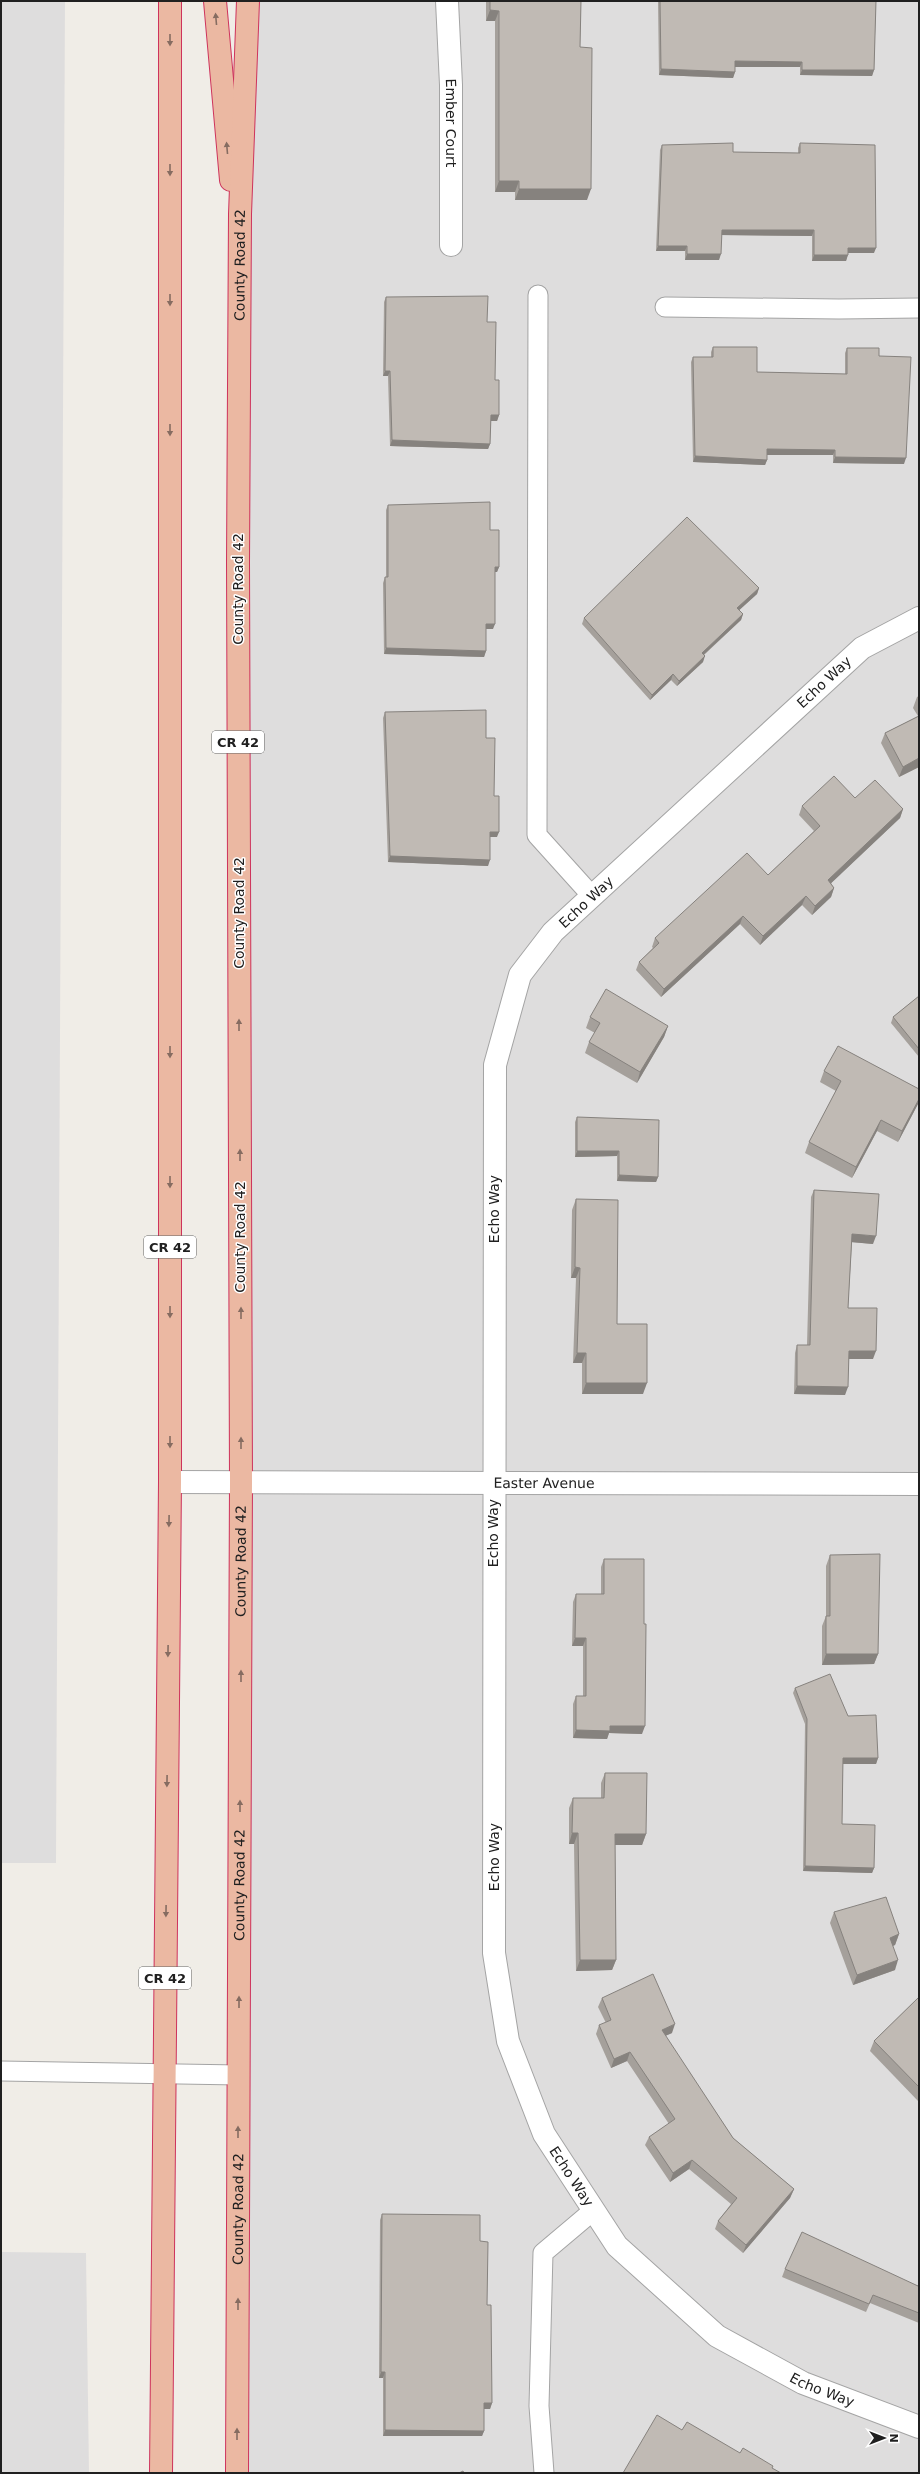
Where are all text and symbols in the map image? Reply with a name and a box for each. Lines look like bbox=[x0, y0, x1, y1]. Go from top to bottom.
one-way arrow bbox=[213, 13, 219, 25]
one-way arrow bbox=[167, 34, 173, 47]
street label: Ember Court bbox=[443, 78, 459, 168]
one-way arrow bbox=[224, 142, 231, 154]
one-way arrow bbox=[167, 164, 173, 177]
street label: County Road 42 bbox=[231, 209, 248, 321]
one-way arrow bbox=[167, 294, 173, 307]
one-way arrow bbox=[167, 424, 173, 437]
street label: County Road 42 bbox=[230, 533, 246, 645]
street label: Echo Way bbox=[794, 653, 854, 711]
road number: CR 42 bbox=[212, 731, 264, 753]
street label: County Road 42 bbox=[231, 857, 247, 969]
street label: Echo Way bbox=[556, 873, 616, 931]
one-way arrow bbox=[236, 1019, 243, 1031]
one-way arrow bbox=[167, 1046, 173, 1059]
one-way arrow bbox=[237, 1148, 243, 1161]
street label: Echo Way bbox=[486, 1175, 502, 1243]
one-way arrow bbox=[167, 1176, 173, 1189]
street label: County Road 42 bbox=[232, 1181, 248, 1293]
road number: CR 42 bbox=[144, 1236, 196, 1258]
one-way arrow bbox=[167, 1306, 173, 1319]
one-way arrow bbox=[238, 1306, 244, 1319]
one-way arrow bbox=[167, 1436, 173, 1449]
one-way arrow bbox=[238, 1436, 244, 1449]
street label: Easter Avenue bbox=[493, 1475, 595, 1491]
street label: Echo Way bbox=[485, 1499, 501, 1567]
street label: County Road 42 bbox=[232, 1505, 249, 1617]
one-way arrow bbox=[166, 1515, 172, 1528]
one-way arrow bbox=[165, 1645, 171, 1658]
one-way arrow bbox=[238, 1669, 244, 1682]
one-way arrow bbox=[164, 1775, 170, 1788]
one-way arrow bbox=[237, 1799, 243, 1812]
street label: Echo Way bbox=[486, 1823, 502, 1891]
street label: County Road 42 bbox=[231, 1829, 248, 1941]
one-way arrow bbox=[163, 1905, 169, 1918]
road number: CR 42 bbox=[139, 1967, 191, 1989]
one-way arrow bbox=[236, 1995, 242, 2008]
one-way arrow bbox=[235, 2126, 242, 2138]
street label: Echo Way bbox=[546, 2143, 597, 2209]
street label: County Road 42 bbox=[230, 2153, 246, 2265]
one-way arrow bbox=[234, 2298, 241, 2310]
street label: Echo Way bbox=[787, 2369, 857, 2410]
north arrow bbox=[864, 2418, 904, 2458]
one-way arrow bbox=[234, 2427, 240, 2440]
text: N bbox=[887, 2433, 900, 2443]

